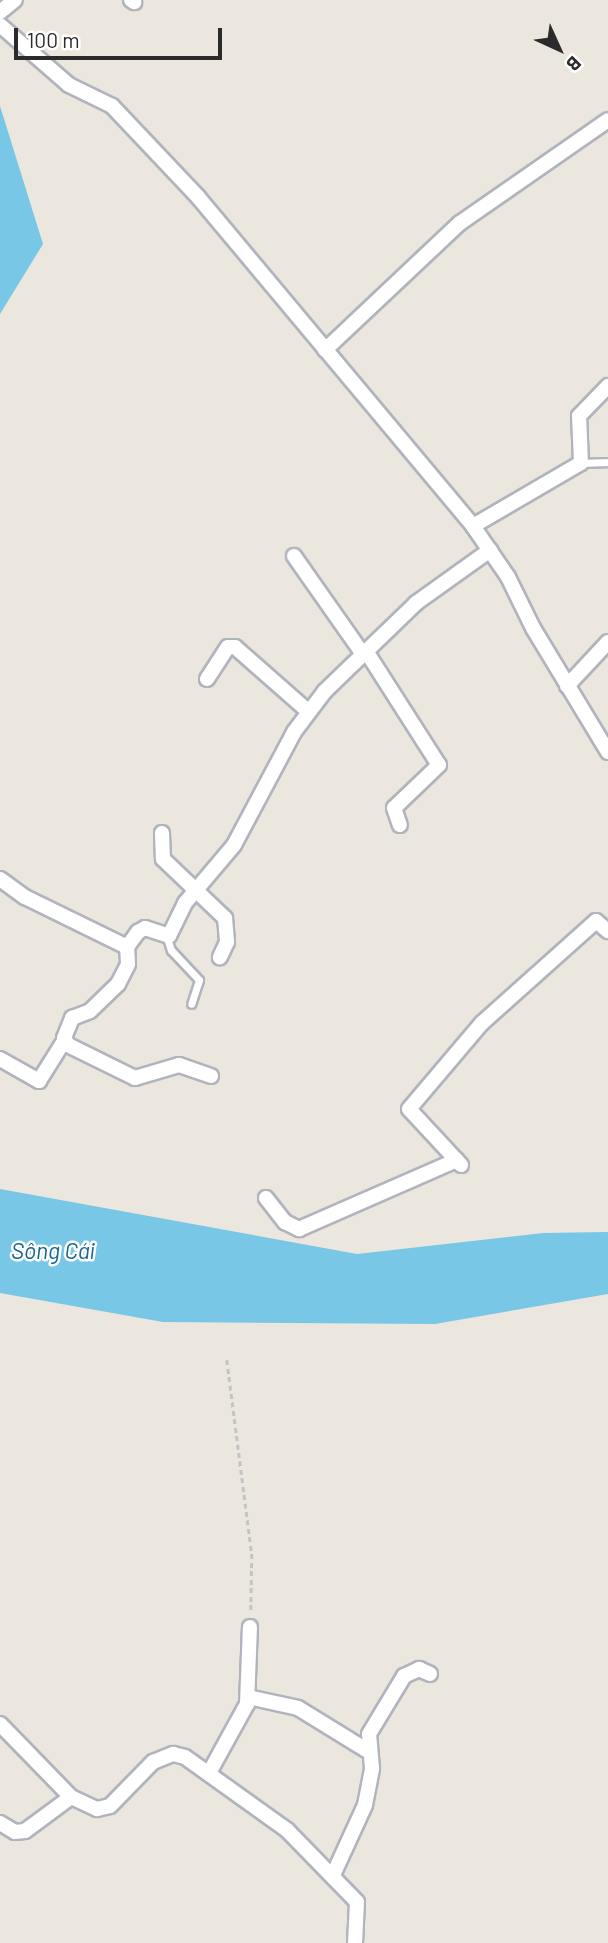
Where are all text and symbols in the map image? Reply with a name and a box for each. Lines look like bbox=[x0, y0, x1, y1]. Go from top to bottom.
scale bar bbox=[18, 14, 226, 58]
north arrow bbox=[524, 14, 594, 84]
text: 100 m bbox=[27, 27, 80, 52]
text: B bbox=[562, 52, 586, 76]
water label: Sông Cái bbox=[11, 1236, 95, 1264]

